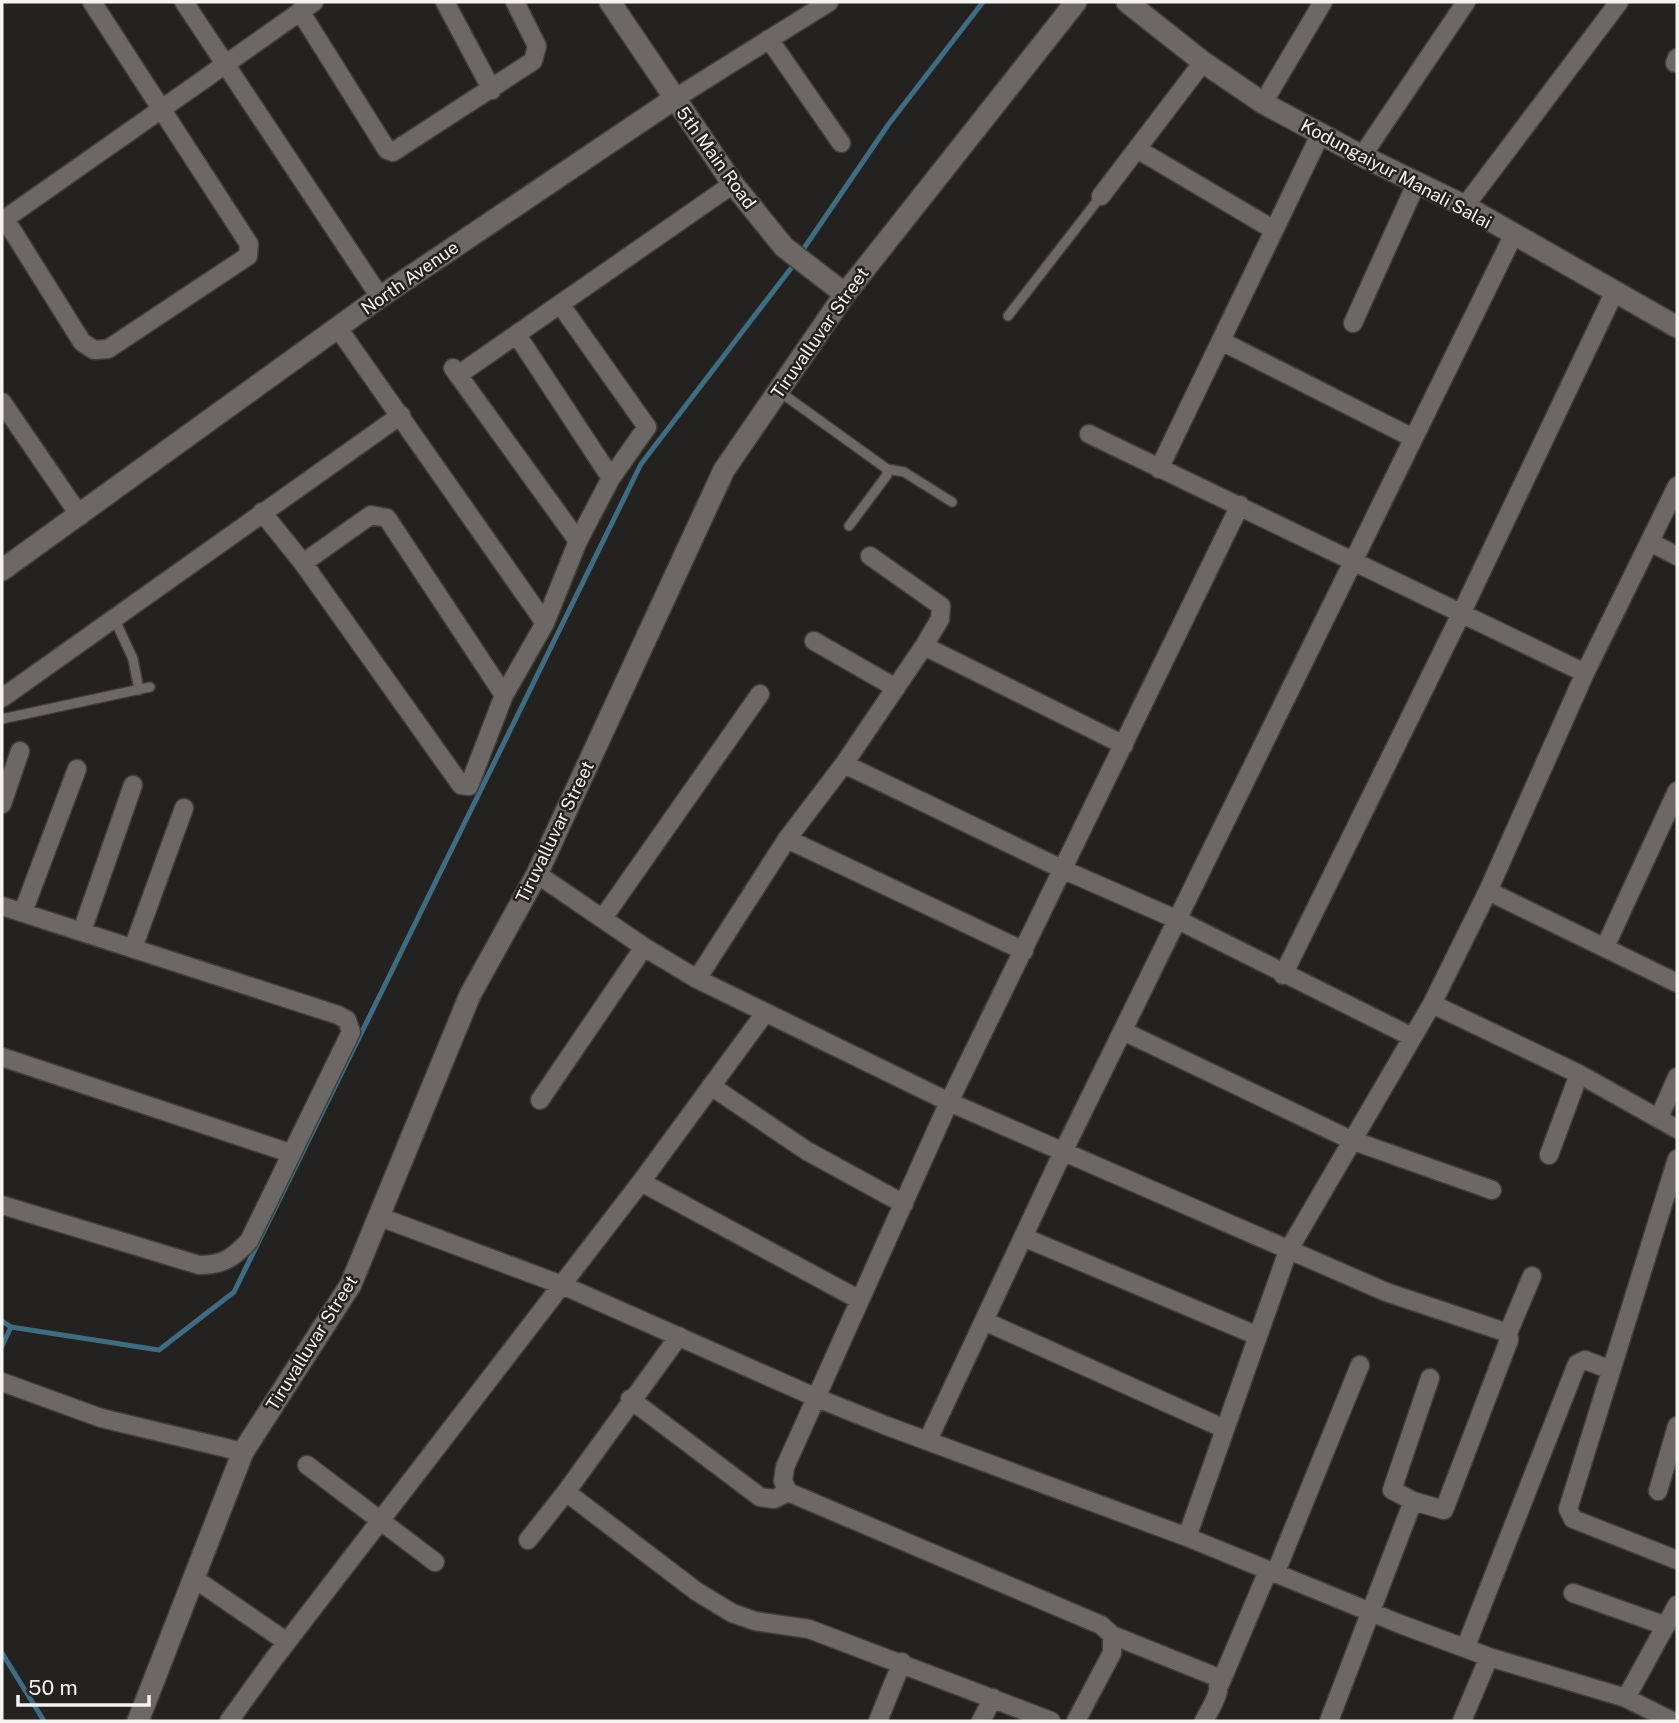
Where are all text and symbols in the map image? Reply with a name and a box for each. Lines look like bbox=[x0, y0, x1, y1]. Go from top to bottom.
street label: 5th Main Road bbox=[672, 103, 760, 213]
street label: Kodungaiyur Manali Salai bbox=[1297, 114, 1495, 233]
street label: North Avenue bbox=[357, 236, 462, 319]
street label: Tiruvalluvar Street bbox=[766, 263, 873, 402]
street label: Tiruvalluvar Street bbox=[511, 757, 598, 906]
street label: Tiruvalluvar Street bbox=[262, 1271, 362, 1414]
scale bar bbox=[18, 1664, 149, 1708]
text: 50 m bbox=[28, 1675, 78, 1700]

